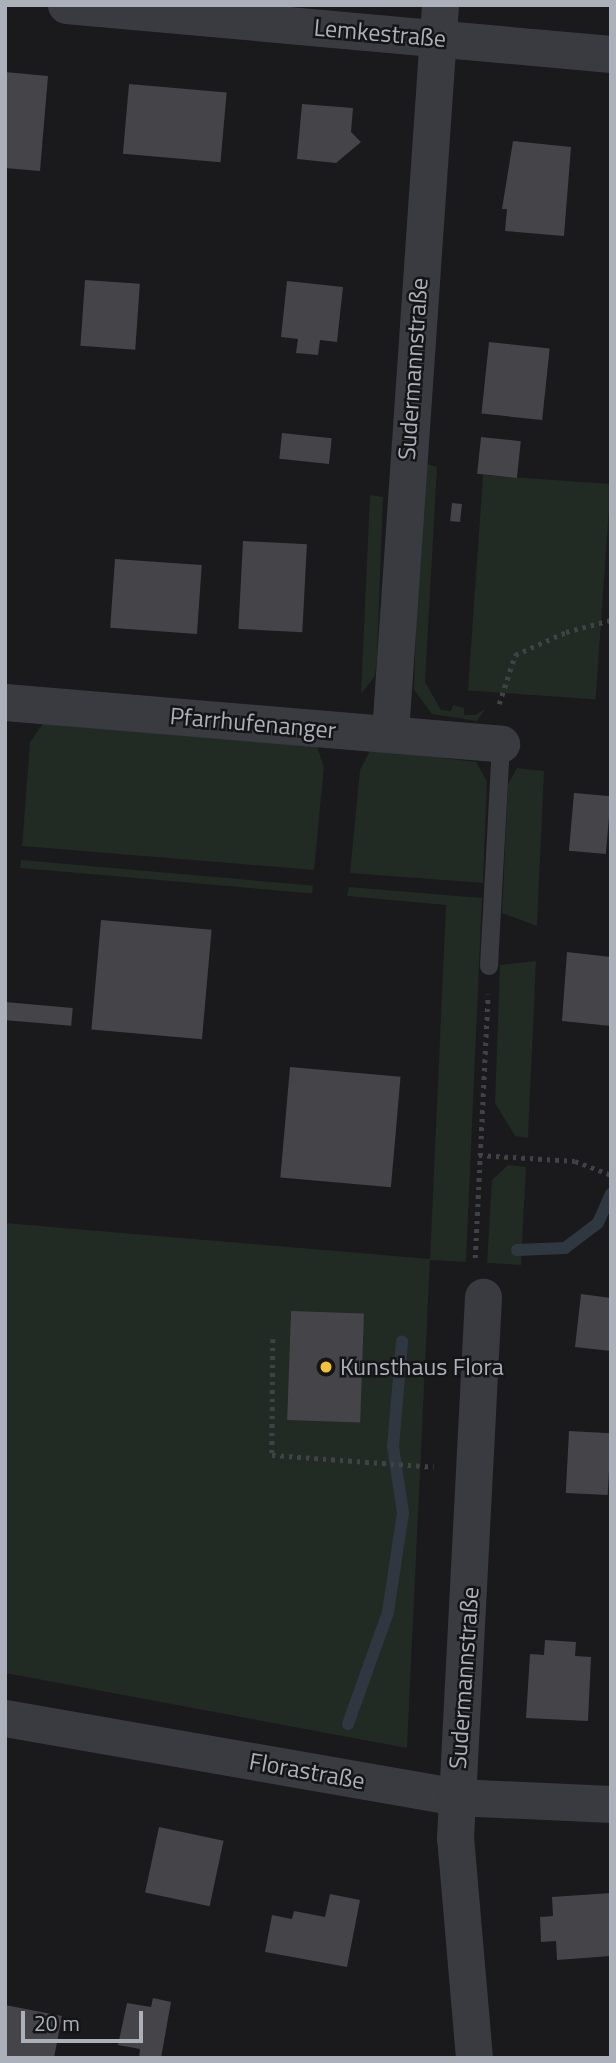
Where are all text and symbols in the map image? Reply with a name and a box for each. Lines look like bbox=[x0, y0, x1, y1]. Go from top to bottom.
street label: Lemkestraße bbox=[313, 13, 447, 53]
street label: Sudermannstraße bbox=[392, 277, 434, 461]
street label: Pfarrhufenanger bbox=[169, 701, 337, 745]
place label: Kunsthaus Flora bbox=[340, 1353, 504, 1381]
marker: Kunsthaus Flora bbox=[318, 1359, 334, 1375]
street label: Sudermannstraße bbox=[443, 1586, 485, 1770]
street label: Florastraße bbox=[247, 1747, 367, 1795]
scale bar bbox=[24, 1996, 147, 2040]
text: 20 m bbox=[34, 2007, 80, 2039]

